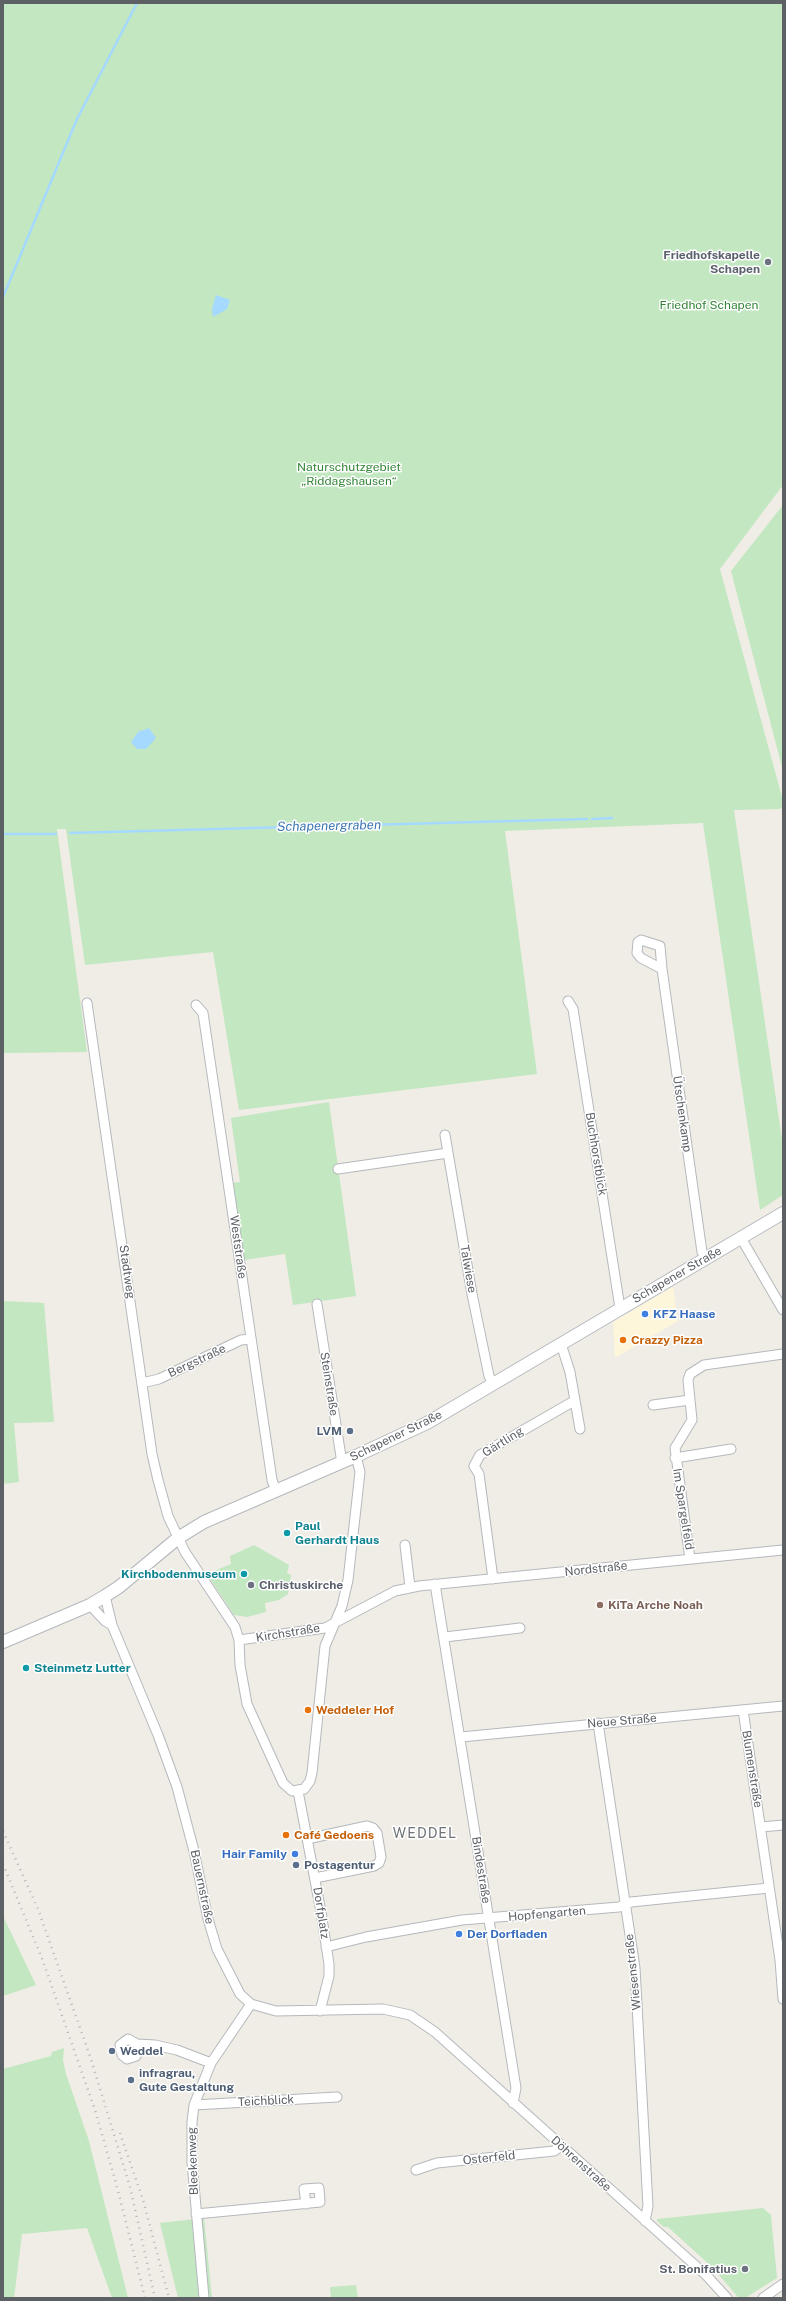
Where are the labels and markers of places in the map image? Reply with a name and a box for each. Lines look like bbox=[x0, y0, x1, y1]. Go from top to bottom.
place label: Friedhofskapelle Schapen bbox=[663, 248, 760, 276]
marker: Friedhofskapelle Schapen bbox=[763, 257, 773, 267]
place label: KFZ Haase bbox=[653, 1307, 715, 1321]
marker: KFZ Haase bbox=[640, 1309, 650, 1319]
place label: Crazzy Pizza bbox=[631, 1333, 703, 1347]
marker: Crazzy Pizza bbox=[618, 1335, 628, 1345]
place label: LVM bbox=[316, 1424, 342, 1438]
marker: LVM bbox=[345, 1426, 355, 1436]
place label: Paul Gerhardt Haus bbox=[295, 1519, 379, 1547]
marker: Paul Gerhardt Haus bbox=[282, 1528, 292, 1538]
place label: Kirchbodenmuseum bbox=[121, 1567, 236, 1581]
marker: Kirchbodenmuseum bbox=[239, 1569, 249, 1579]
place label: Christuskirche bbox=[259, 1578, 343, 1592]
marker: Christuskirche bbox=[246, 1580, 256, 1590]
place label: KiTa Arche Noah bbox=[608, 1598, 703, 1612]
marker: KiTa Arche Noah bbox=[595, 1600, 605, 1610]
place label: Steinmetz Lutter bbox=[34, 1661, 131, 1675]
marker: Steinmetz Lutter bbox=[21, 1663, 31, 1673]
place label: Weddeler Hof bbox=[316, 1703, 394, 1717]
marker: Weddeler Hof bbox=[303, 1705, 313, 1715]
place label: Café Gedoens bbox=[294, 1828, 374, 1842]
marker: Café Gedoens bbox=[281, 1830, 291, 1840]
place label: Hair Family bbox=[222, 1847, 287, 1861]
marker: Hair Family bbox=[290, 1849, 300, 1859]
place label: Postagentur bbox=[304, 1858, 375, 1872]
marker: Postagentur bbox=[291, 1860, 301, 1870]
place label: Der Dorfladen bbox=[467, 1927, 547, 1941]
marker: Der Dorfladen bbox=[454, 1929, 464, 1939]
place label: Weddel bbox=[120, 2044, 163, 2058]
marker: Weddel bbox=[107, 2046, 117, 2056]
place label: infragrau, Gute Gestaltung bbox=[139, 2066, 234, 2094]
marker: infragrau, Gute Gestaltung bbox=[126, 2075, 136, 2085]
place label: St. Bonifatius bbox=[659, 2262, 737, 2276]
marker: St. Bonifatius bbox=[740, 2264, 750, 2274]

